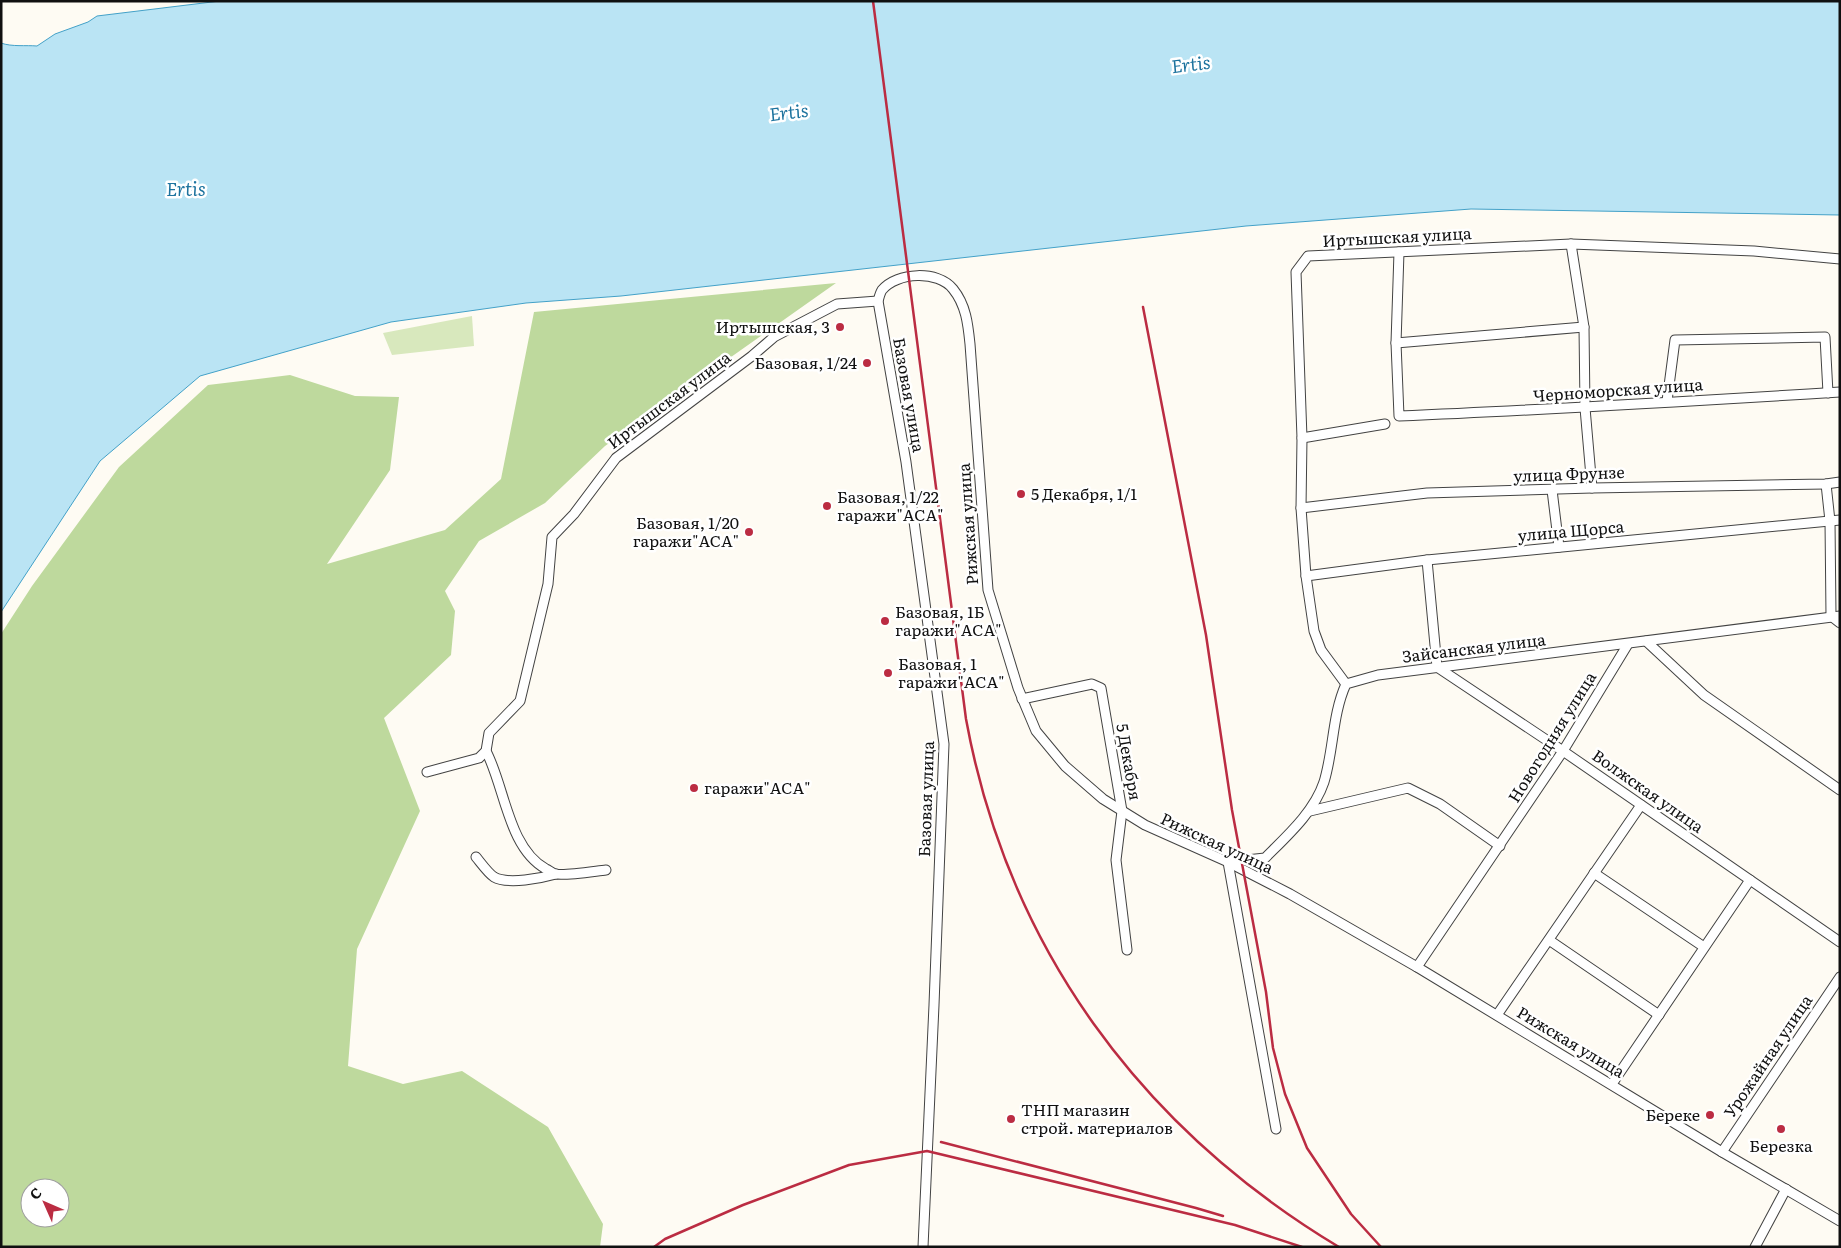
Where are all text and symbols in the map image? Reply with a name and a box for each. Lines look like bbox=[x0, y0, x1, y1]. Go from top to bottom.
water label: Ertis bbox=[1170, 48, 1212, 79]
water label: Ertis bbox=[768, 96, 810, 127]
water label: Ertis bbox=[166, 175, 206, 202]
street label: Иртышская улица bbox=[1322, 220, 1473, 252]
place label: Иртышская, 3 bbox=[716, 314, 830, 338]
marker: Иртышская, 3 bbox=[834, 321, 846, 333]
street label: Базовая улица bbox=[888, 336, 932, 454]
street label: Иртышская улица bbox=[602, 344, 736, 454]
place label: Базовая, 1/24 bbox=[754, 350, 857, 374]
marker: Базовая, 1/24 bbox=[861, 357, 873, 369]
street label: Черноморская улица bbox=[1532, 371, 1704, 407]
street label: улица Фрунзе bbox=[1513, 459, 1625, 487]
street label: Рижская улица bbox=[951, 462, 983, 586]
place label: 5 Декабря, 1/1 bbox=[1031, 481, 1137, 505]
place label: Базовая, 1/22 гаражи"ACА" bbox=[837, 484, 943, 526]
marker: 5 Декабря, 1/1 bbox=[1015, 488, 1027, 500]
marker: Базовая, 1/22 гаражи"ACА" bbox=[821, 500, 833, 512]
place label: Базовая, 1/20 гаражи"ACА" bbox=[633, 510, 739, 552]
street label: улица Щорса bbox=[1517, 513, 1626, 547]
marker: Базовая, 1/20 гаражи"ACА" bbox=[743, 526, 755, 538]
place label: Базовая, 1Б гаражи"ACА" bbox=[895, 599, 1001, 641]
marker: Базовая, 1Б гаражи"ACА" bbox=[879, 615, 891, 627]
street label: Зайсанская улица bbox=[1401, 626, 1547, 668]
place label: Базовая, 1 гаражи"ACА" bbox=[898, 651, 1004, 693]
street label: Новогодняя улица bbox=[1501, 666, 1601, 807]
marker: Базовая, 1 гаражи"ACА" bbox=[882, 667, 894, 679]
street label: 5 Декабря bbox=[1111, 722, 1149, 802]
street label: Базовая улица bbox=[911, 740, 939, 857]
street label: Волжская улица bbox=[1588, 743, 1710, 838]
place label: гаражи"ACА" bbox=[704, 775, 810, 799]
marker: гаражи"ACА" bbox=[688, 782, 700, 794]
street label: Рижская улица bbox=[1157, 805, 1278, 879]
street label: Урожайная улица bbox=[1717, 989, 1817, 1122]
street label: Рижская улица bbox=[1513, 999, 1630, 1083]
place label: ТНП магазин строй. материалов bbox=[1021, 1097, 1173, 1139]
place label: Береке bbox=[1645, 1102, 1700, 1126]
marker: Береке bbox=[1704, 1109, 1716, 1121]
marker: ТНП магазин строй. материалов bbox=[1005, 1113, 1017, 1125]
marker: Березка bbox=[1775, 1123, 1787, 1135]
place label: Березка bbox=[1749, 1133, 1813, 1157]
north arrow bbox=[20, 1178, 70, 1228]
text: С bbox=[25, 1182, 46, 1204]

